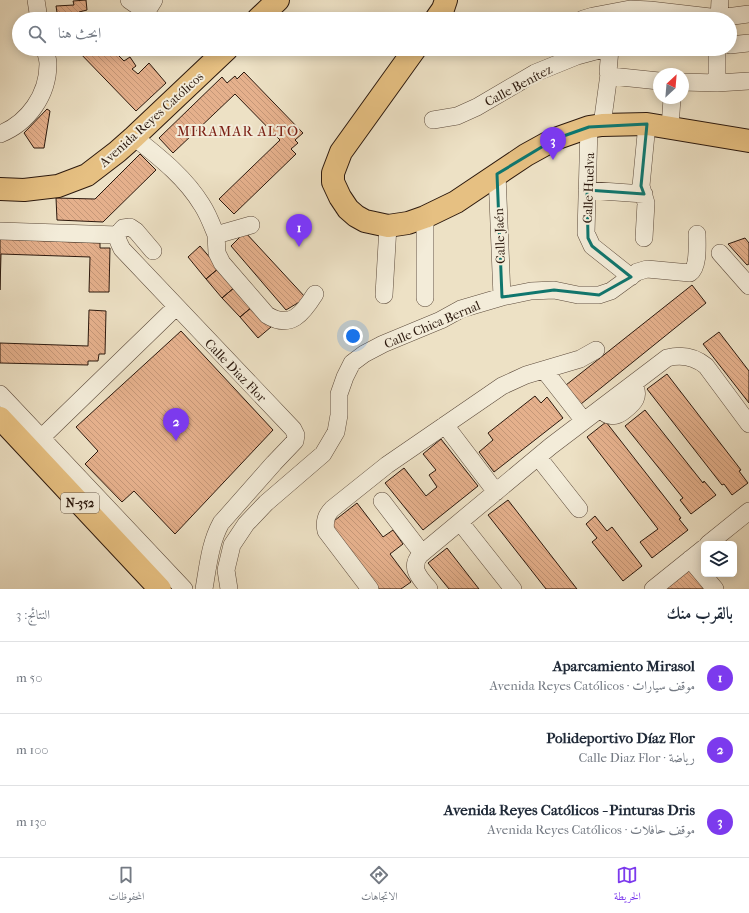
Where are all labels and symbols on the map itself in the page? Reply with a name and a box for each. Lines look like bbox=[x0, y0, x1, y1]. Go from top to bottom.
street label: Calle Benítez bbox=[482, 61, 555, 109]
north arrow bbox=[653, 68, 689, 104]
street label: Avenida Reyes Católicos bbox=[96, 69, 206, 171]
district label: MIRAMAR ALTO bbox=[177, 123, 299, 140]
pin: 3 bbox=[540, 127, 566, 160]
street label: Calle Huelva bbox=[580, 151, 597, 224]
street label: Calle Jaén bbox=[491, 207, 508, 264]
pin: 1 bbox=[286, 214, 312, 247]
street label: Calle Chica Bernal bbox=[382, 297, 483, 351]
your location bbox=[343, 326, 363, 346]
street label: Calle Diaz Flor bbox=[202, 336, 270, 405]
pin: 2 bbox=[163, 408, 189, 441]
road number: N-352 bbox=[61, 493, 99, 513]

